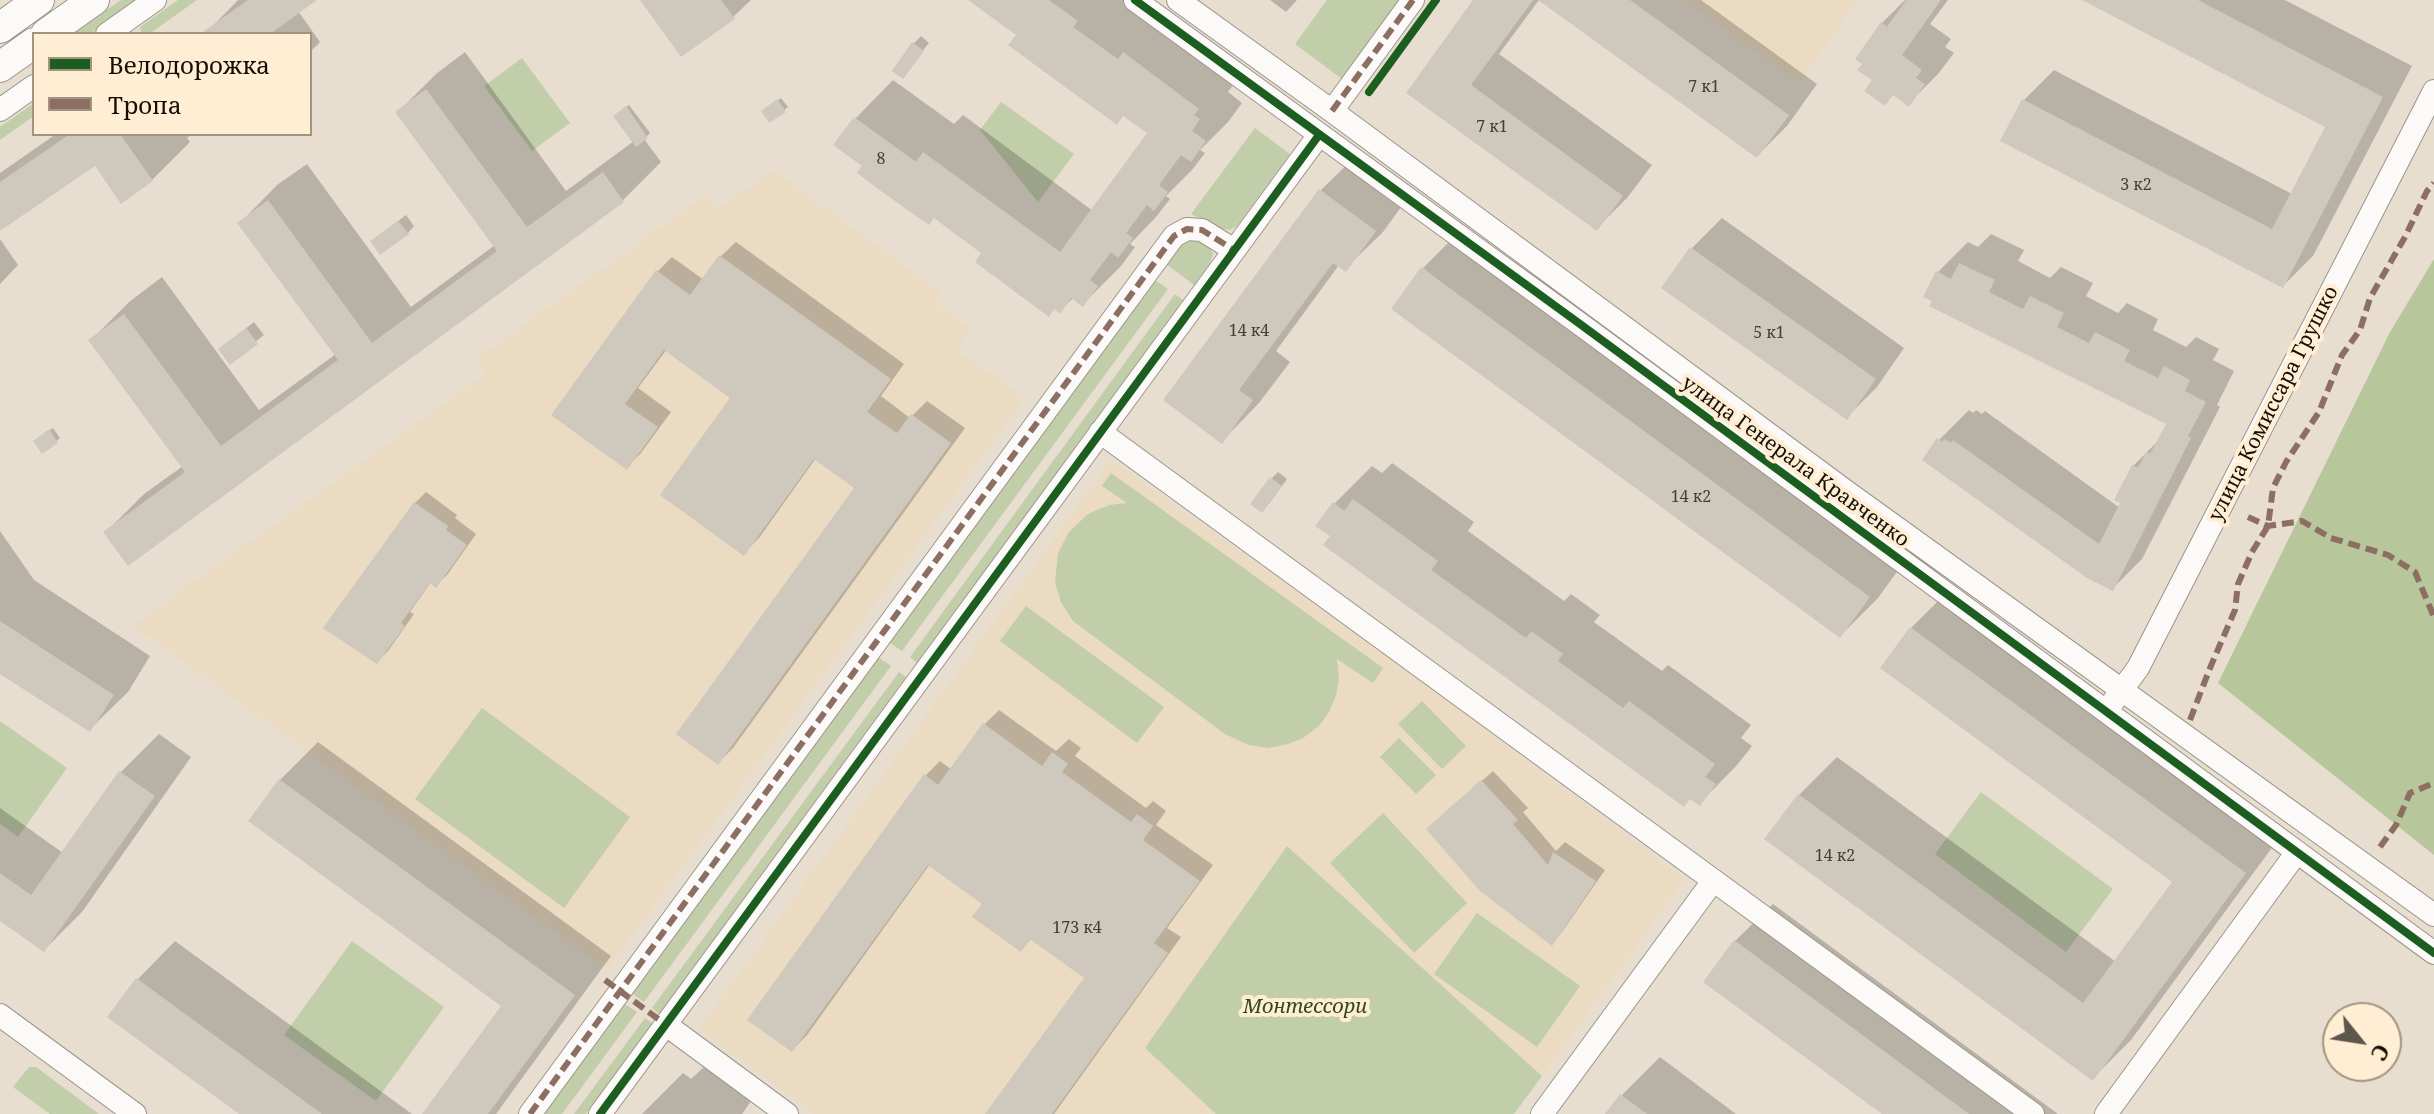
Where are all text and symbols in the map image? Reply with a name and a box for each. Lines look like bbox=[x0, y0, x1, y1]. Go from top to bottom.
legend bbox=[32, 32, 312, 136]
text: Велодорожка bbox=[108, 48, 270, 81]
house number: 7 к1 bbox=[1688, 77, 1720, 97]
text: Тропа bbox=[108, 88, 182, 121]
house number: 7 к1 bbox=[1476, 117, 1508, 137]
house number: 8 bbox=[877, 149, 885, 169]
house number: 3 к2 bbox=[2120, 175, 2152, 195]
street label: улица Комиссара Грушко bbox=[2204, 282, 2344, 526]
house number: 14 к4 bbox=[1229, 321, 1269, 341]
house number: 5 к1 bbox=[1753, 323, 1785, 343]
street label: улица Генерала Кравченко bbox=[1677, 371, 1913, 553]
house number: 14 к2 bbox=[1671, 487, 1711, 507]
house number: 14 к2 bbox=[1815, 846, 1855, 866]
house number: 173 к4 bbox=[1052, 918, 1102, 938]
park label: Монтессори bbox=[1243, 995, 1367, 1019]
north arrow bbox=[2322, 1002, 2402, 1082]
text: С bbox=[2364, 1039, 2398, 1067]

